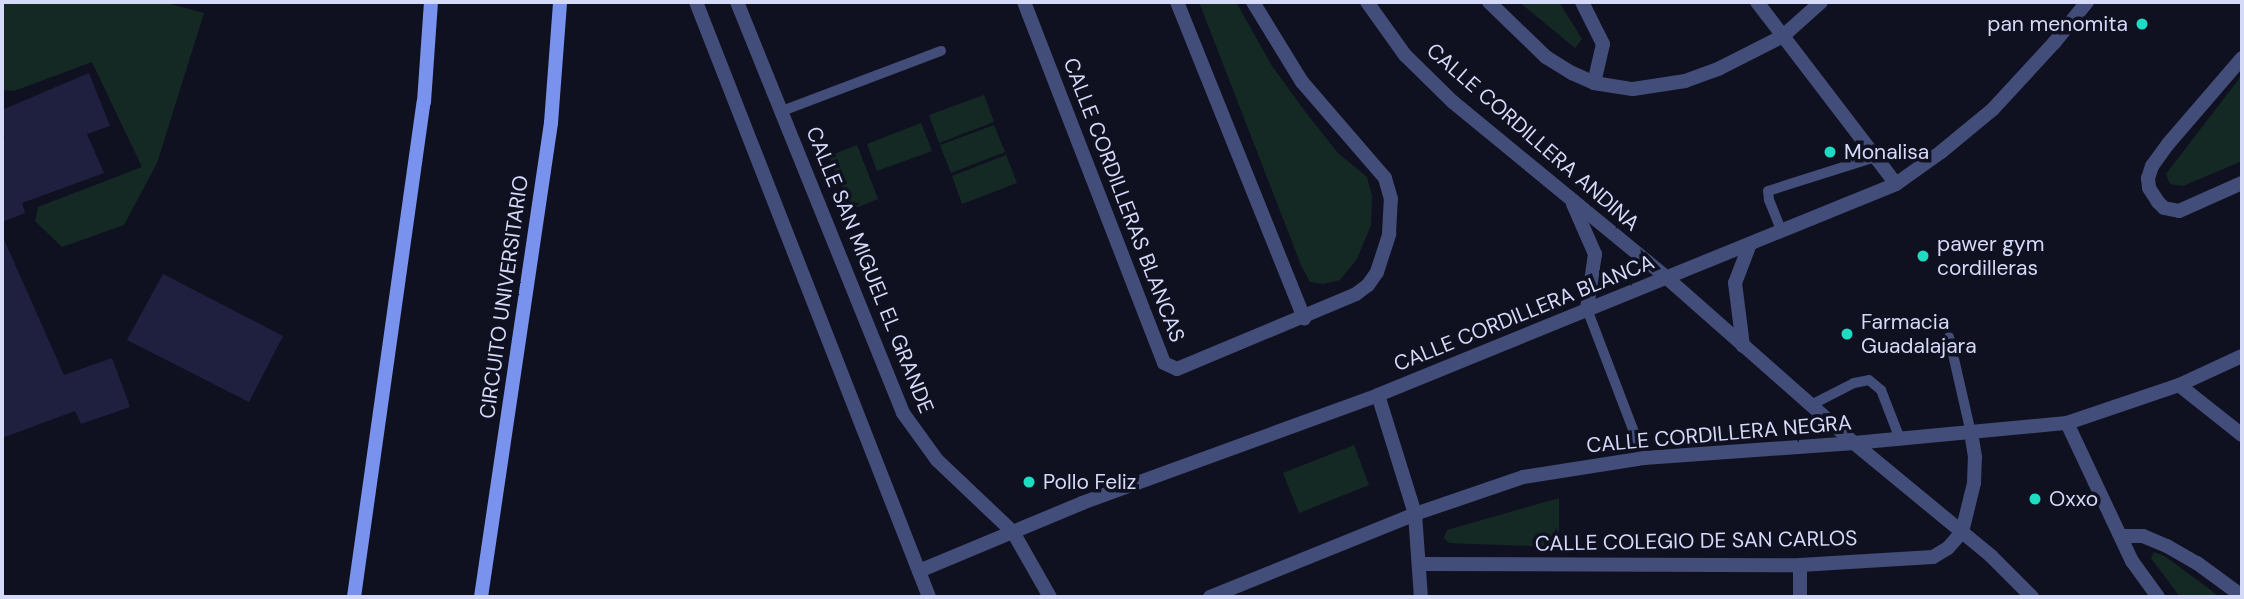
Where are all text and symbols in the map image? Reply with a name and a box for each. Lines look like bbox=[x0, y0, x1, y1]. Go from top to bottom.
place label: pan menomita bbox=[1987, 11, 2128, 37]
marker: pan menomita bbox=[2134, 16, 2150, 32]
street label: CALLE CORDILLERA ANDINA bbox=[1421, 38, 1645, 236]
street label: CALLE CORDILLERAS BLANCAS bbox=[1058, 54, 1190, 346]
street label: CALLE SAN MIGUEL EL GRANDE bbox=[801, 123, 939, 417]
place label: Monalisa bbox=[1844, 139, 1929, 165]
marker: Monalisa bbox=[1822, 144, 1838, 160]
street label: CIRCUITO UNIVERSITARIO bbox=[474, 174, 534, 420]
place label: pawer gym cordilleras bbox=[1937, 231, 2044, 281]
marker: pawer gym cordilleras bbox=[1915, 248, 1931, 264]
street label: CALLE CORDILLERA BLANCA bbox=[1390, 249, 1658, 377]
place label: Farmacia Guadalajara bbox=[1861, 309, 1977, 359]
marker: Farmacia Guadalajara bbox=[1839, 326, 1855, 342]
street label: CALLE CORDILLERA NEGRA bbox=[1585, 410, 1853, 458]
place label: Pollo Feliz bbox=[1043, 469, 1136, 495]
marker: Pollo Feliz bbox=[1021, 474, 1037, 490]
place label: Oxxo bbox=[2049, 486, 2098, 512]
marker: Oxxo bbox=[2027, 491, 2043, 507]
street label: CALLE COLEGIO DE SAN CARLOS bbox=[1535, 526, 1857, 556]

